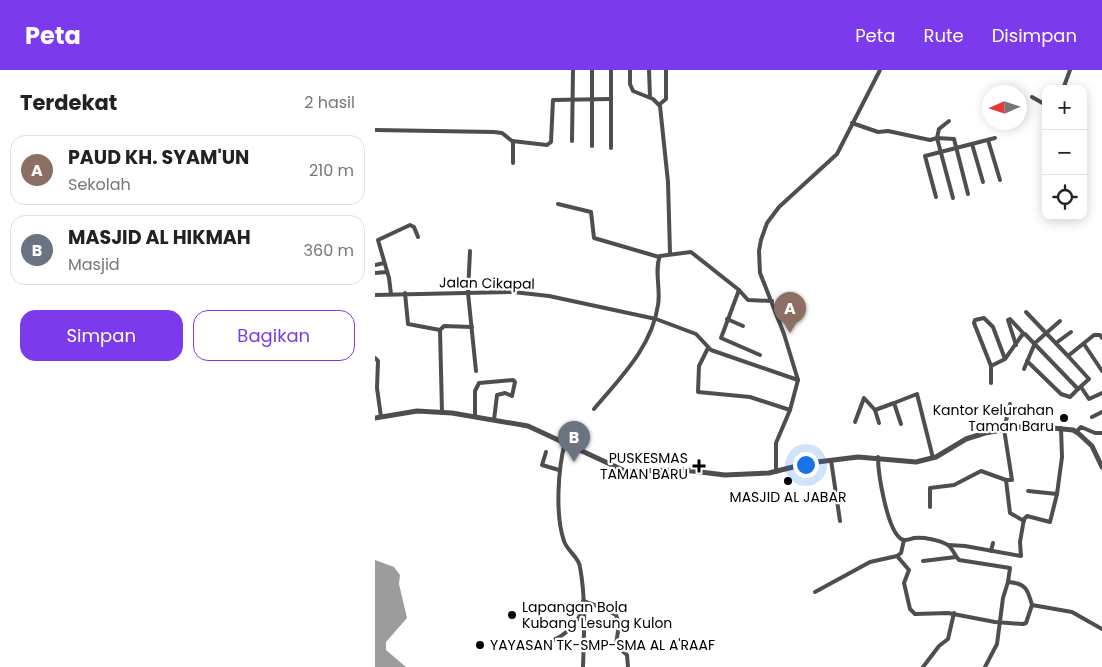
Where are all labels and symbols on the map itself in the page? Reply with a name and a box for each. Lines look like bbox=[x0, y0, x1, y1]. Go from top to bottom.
north arrow bbox=[982, 85, 1027, 130]
street label: Jalan Cikapal bbox=[439, 272, 535, 294]
pin: A bbox=[774, 292, 806, 333]
place label: Kantor Kelurahan Taman Baru bbox=[933, 400, 1054, 436]
marker: Kantor Kelurahan Taman Baru bbox=[1058, 412, 1070, 424]
pin: B bbox=[558, 421, 590, 462]
place label: PUSKESMAS TAMAN BARU bbox=[600, 448, 688, 484]
your location bbox=[793, 452, 819, 478]
marker: PUSKESMAS TAMAN BARU bbox=[692, 459, 706, 473]
marker: MASJID AL JABAR bbox=[782, 475, 794, 487]
place label: MASJID AL JABAR bbox=[730, 487, 846, 507]
place label: Lapangan Bola Kubang Lesung Kulon bbox=[522, 597, 672, 633]
marker: Lapangan Bola Kubang Lesung Kulon bbox=[506, 609, 518, 621]
place label: YAYASAN TK-SMP-SMA AL A'RAAF bbox=[490, 635, 715, 655]
marker: YAYASAN TK-SMP-SMA AL A'RAAF bbox=[474, 639, 486, 651]

